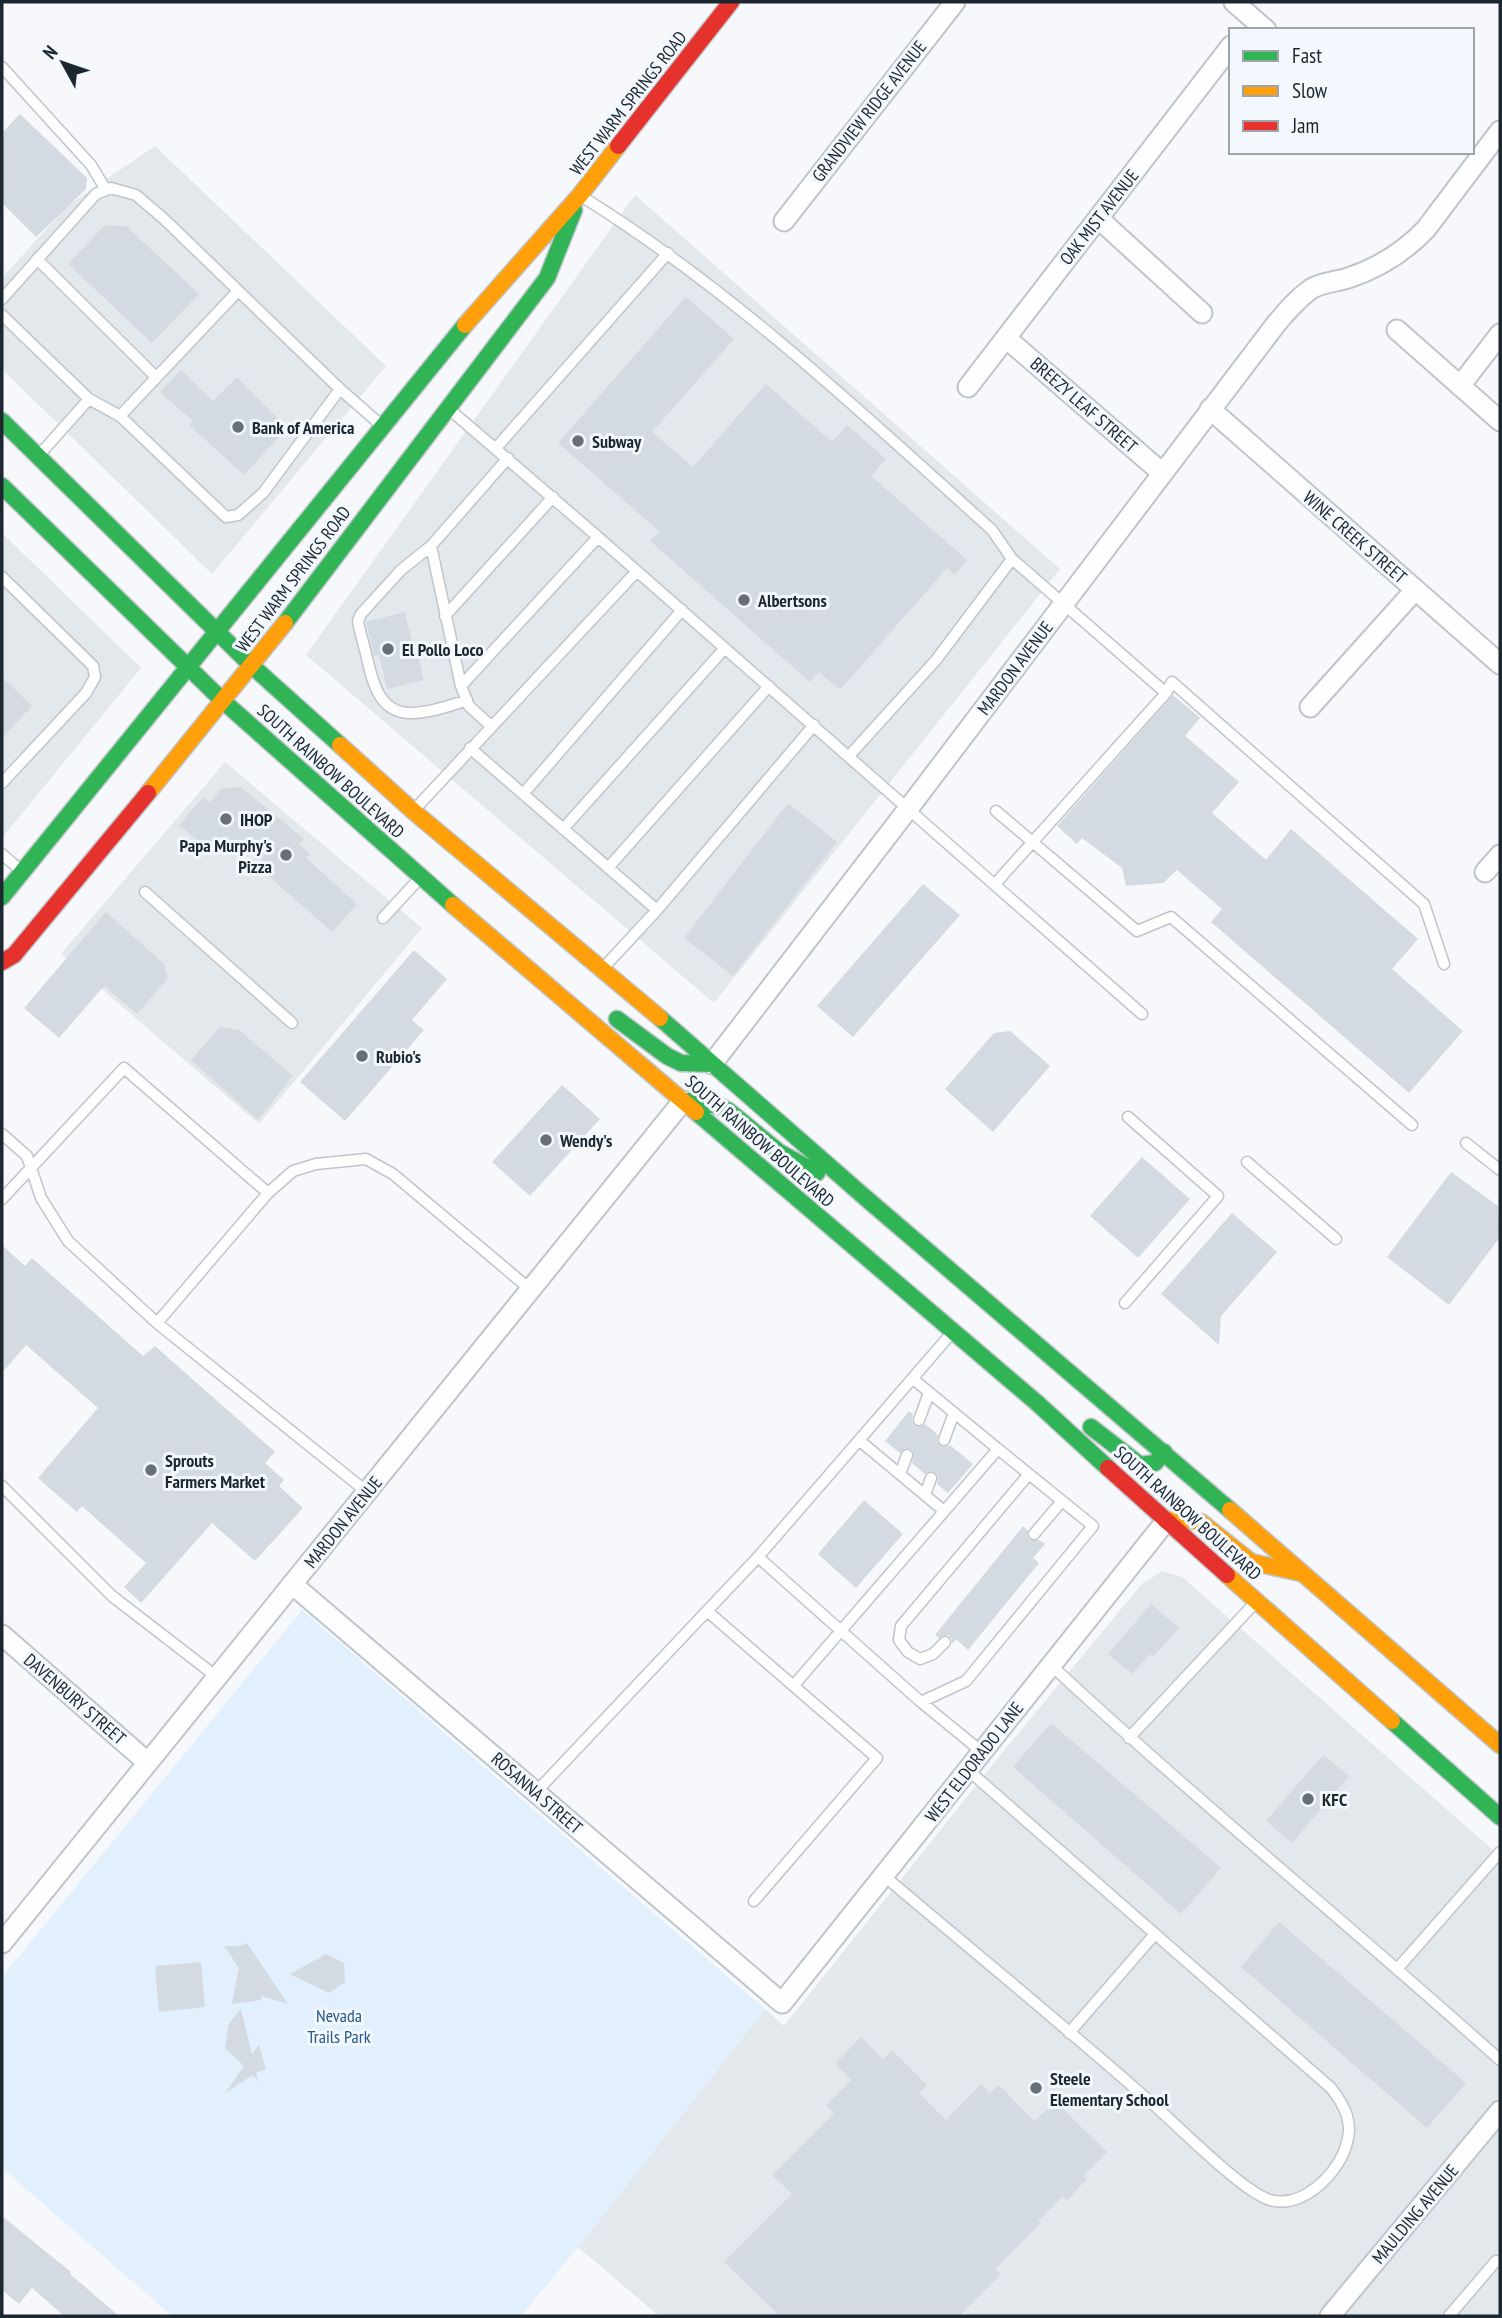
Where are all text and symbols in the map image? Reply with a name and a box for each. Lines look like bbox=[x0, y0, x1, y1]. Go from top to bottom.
street label: WEST WARM SPRINGS ROAD bbox=[564, 26, 692, 180]
north arrow bbox=[28, 28, 98, 98]
legend bbox=[1229, 28, 1474, 154]
street label: GRANDVIEW RIDGE AVENUE bbox=[807, 36, 931, 186]
text: N bbox=[37, 40, 62, 64]
text: Fast bbox=[1292, 42, 1322, 69]
text: Slow bbox=[1292, 77, 1328, 104]
text: Jam bbox=[1291, 112, 1319, 139]
street label: OAK MIST AVENUE bbox=[1055, 165, 1143, 269]
street label: BREEZY LEAF STREET bbox=[1026, 352, 1142, 458]
place label: Bank of America bbox=[252, 416, 354, 439]
marker: Bank of America bbox=[230, 419, 246, 435]
place label: Subway bbox=[592, 430, 642, 453]
marker: Subway bbox=[570, 433, 586, 449]
street label: WINE CREEK STREET bbox=[1298, 486, 1412, 588]
street label: WEST WARM SPRINGS ROAD bbox=[231, 501, 355, 657]
place label: Albertsons bbox=[757, 589, 827, 612]
marker: Albertsons bbox=[736, 592, 752, 608]
street label: MARDON AVENUE bbox=[972, 617, 1058, 719]
place label: El Pollo Loco bbox=[402, 638, 484, 661]
marker: El Pollo Loco bbox=[380, 641, 396, 657]
street label: SOUTH RAINBOW BOULEVARD bbox=[253, 699, 409, 843]
place label: IHOP bbox=[240, 808, 273, 831]
marker: IHOP bbox=[218, 811, 234, 827]
place label: Papa Murphy's Pizza bbox=[180, 834, 272, 878]
marker: Papa Murphy's Pizza bbox=[278, 847, 294, 863]
place label: Rubio's bbox=[376, 1045, 421, 1068]
marker: Rubio's bbox=[354, 1048, 370, 1064]
street label: SOUTH RAINBOW BOULEVARD bbox=[681, 1070, 839, 1212]
place label: Wendy's bbox=[559, 1129, 612, 1152]
marker: Wendy's bbox=[538, 1132, 554, 1148]
street label: SOUTH RAINBOW BOULEVARD bbox=[1110, 1441, 1266, 1585]
place label: Sprouts Farmers Market bbox=[165, 1449, 266, 1493]
marker: Sprouts Farmers Market bbox=[143, 1462, 159, 1478]
street label: MARDON AVENUE bbox=[299, 1471, 387, 1573]
street label: DAVENBURY STREET bbox=[19, 1648, 131, 1750]
street label: WEST ELDORADO LANE bbox=[920, 1697, 1028, 1827]
street label: ROSANNA STREET bbox=[487, 1747, 587, 1839]
place label: KFC bbox=[1322, 1788, 1347, 1811]
marker: KFC bbox=[1300, 1791, 1316, 1807]
park label: Nevada Trails Park bbox=[307, 2004, 371, 2048]
place label: Steele Elementary School bbox=[1050, 2067, 1169, 2111]
marker: Steele Elementary School bbox=[1028, 2080, 1044, 2096]
street label: MAULDING AVENUE bbox=[1367, 2159, 1463, 2269]

